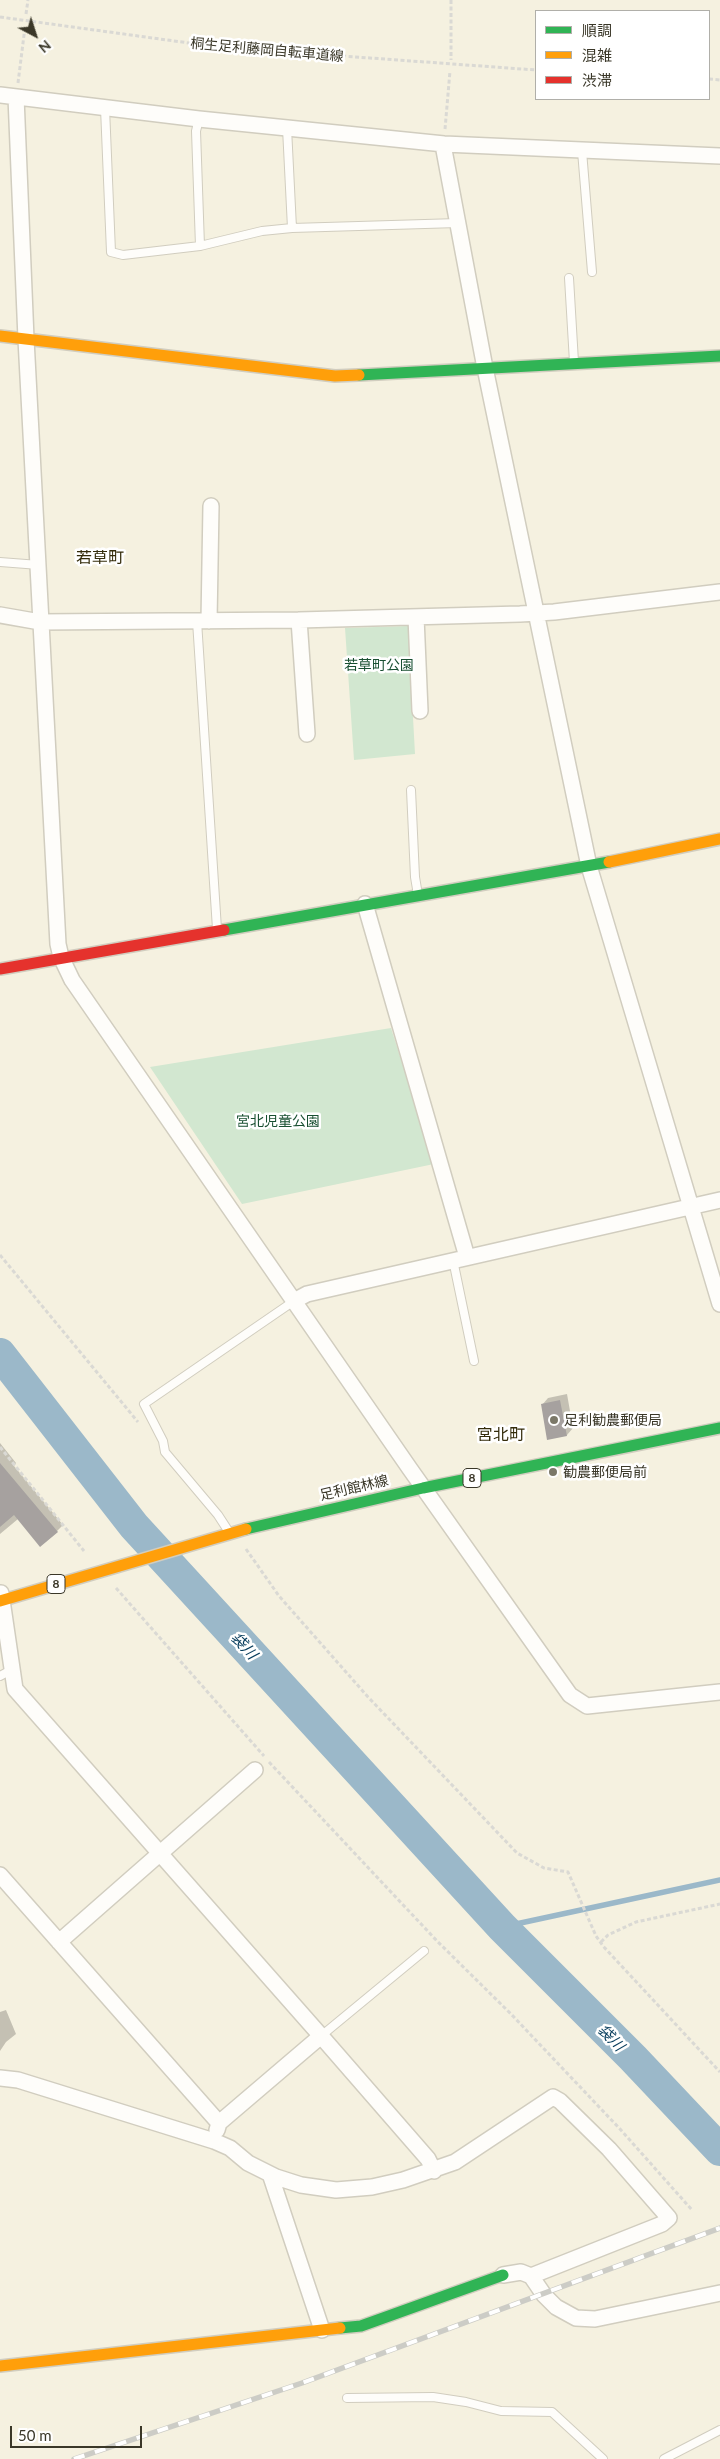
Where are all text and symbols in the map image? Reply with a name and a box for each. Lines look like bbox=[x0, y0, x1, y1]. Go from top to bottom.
north arrow bbox=[10, 10, 60, 60]
legend bbox=[535, 10, 710, 100]
text: 順調 bbox=[582, 21, 612, 39]
street label: 桐生足利藤岡自転車道線 bbox=[190, 35, 344, 65]
text: N bbox=[35, 37, 55, 57]
text: 混雑 bbox=[582, 46, 612, 64]
text: 渋滞 bbox=[582, 71, 612, 89]
district label: 若草町 bbox=[76, 548, 124, 568]
park label: 若草町公園 bbox=[344, 657, 414, 673]
park label: 宮北児童公園 bbox=[236, 1113, 320, 1129]
place label: 足利勧農郵便局 bbox=[564, 1412, 662, 1428]
marker: 足利勧農郵便局 bbox=[548, 1414, 560, 1426]
district label: 宮北町 bbox=[477, 1425, 525, 1445]
place label: 勧農郵便局前 bbox=[563, 1464, 647, 1480]
marker: 勧農郵便局前 bbox=[547, 1466, 559, 1478]
road number: 8 bbox=[463, 1469, 481, 1488]
street label: 足利館林線 bbox=[318, 1472, 390, 1504]
road number: 8 bbox=[47, 1575, 65, 1594]
water label: 袋川 bbox=[227, 1629, 261, 1663]
water label: 袋川 bbox=[594, 2021, 628, 2055]
scale bar bbox=[12, 2416, 145, 2448]
text: 50 m bbox=[18, 2426, 52, 2444]

